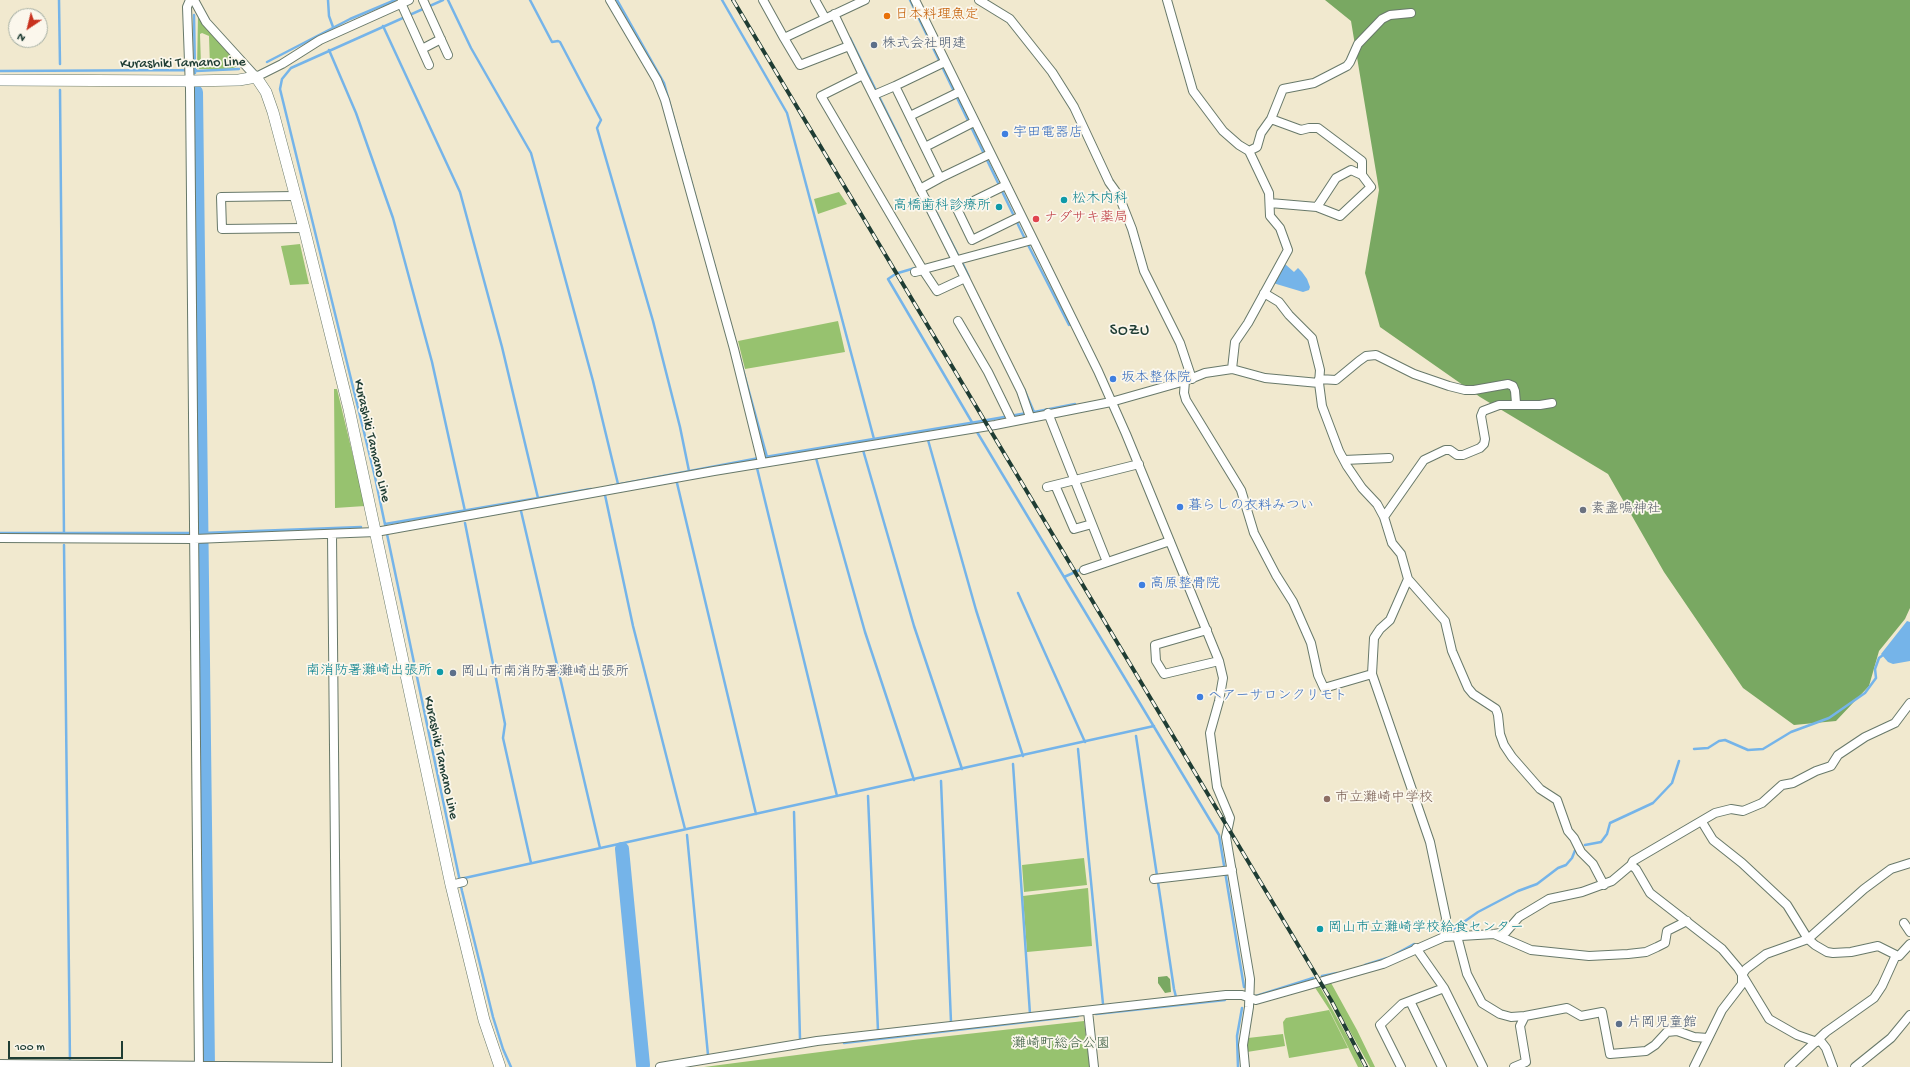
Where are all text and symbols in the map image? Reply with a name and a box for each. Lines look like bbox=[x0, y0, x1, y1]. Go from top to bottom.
north arrow bbox=[8, 8, 48, 48]
place label: 日本料理魚定 bbox=[895, 8, 979, 24]
marker: 日本料理魚定 bbox=[882, 11, 892, 21]
text: N bbox=[15, 30, 28, 44]
place label: 株式会社明建 bbox=[882, 37, 966, 53]
marker: 株式会社明建 bbox=[869, 40, 879, 50]
street label: Kurashiki Tamano Line bbox=[120, 55, 246, 73]
place label: 宇田電器店 bbox=[1013, 126, 1083, 142]
marker: 宇田電器店 bbox=[1000, 129, 1010, 139]
place label: 松木内科 bbox=[1072, 192, 1128, 208]
marker: 松木内科 bbox=[1059, 195, 1069, 205]
place label: 高橋歯科診療所 bbox=[893, 199, 991, 215]
marker: 高橋歯科診療所 bbox=[994, 202, 1004, 212]
place label: ナダサキ薬局 bbox=[1044, 211, 1128, 227]
marker: ナダサキ薬局 bbox=[1031, 214, 1041, 224]
district label: SOZU bbox=[1110, 322, 1150, 342]
place label: 坂本整体院 bbox=[1121, 371, 1191, 387]
marker: 坂本整体院 bbox=[1108, 374, 1118, 384]
street label: Kurashiki Tamano Line bbox=[349, 378, 393, 504]
place label: 暮らしの衣料みつい bbox=[1188, 499, 1314, 515]
marker: 暮らしの衣料みつい bbox=[1175, 502, 1185, 512]
place label: 素盞嗚神社 bbox=[1591, 502, 1661, 518]
marker: 素盞嗚神社 bbox=[1578, 505, 1588, 515]
place label: 高原整骨院 bbox=[1150, 577, 1220, 593]
marker: 高原整骨院 bbox=[1137, 580, 1147, 590]
place label: 南消防署灘崎出張所 bbox=[306, 664, 432, 680]
place label: 岡山市南消防署灘崎出張所 bbox=[461, 665, 629, 681]
marker: 南消防署灘崎出張所 bbox=[435, 667, 445, 677]
marker: 岡山市南消防署灘崎出張所 bbox=[448, 668, 458, 678]
place label: ヘアーサロンクリモト bbox=[1208, 689, 1347, 705]
marker: ヘアーサロンクリモト bbox=[1195, 692, 1205, 702]
street label: Kurashiki Tamano Line bbox=[419, 695, 461, 821]
place label: 市立灘崎中学校 bbox=[1335, 791, 1433, 807]
marker: 市立灘崎中学校 bbox=[1322, 794, 1332, 804]
place label: 岡山市立灘崎学校給食センター bbox=[1328, 921, 1524, 937]
marker: 岡山市立灘崎学校給食センター bbox=[1315, 924, 1325, 934]
place label: 片岡児童館 bbox=[1627, 1016, 1697, 1032]
marker: 片岡児童館 bbox=[1614, 1019, 1624, 1029]
scale bar bbox=[10, 1033, 125, 1059]
park label: 灘崎町総合公園 bbox=[1012, 1037, 1110, 1053]
text: 100 m bbox=[15, 1041, 45, 1055]

